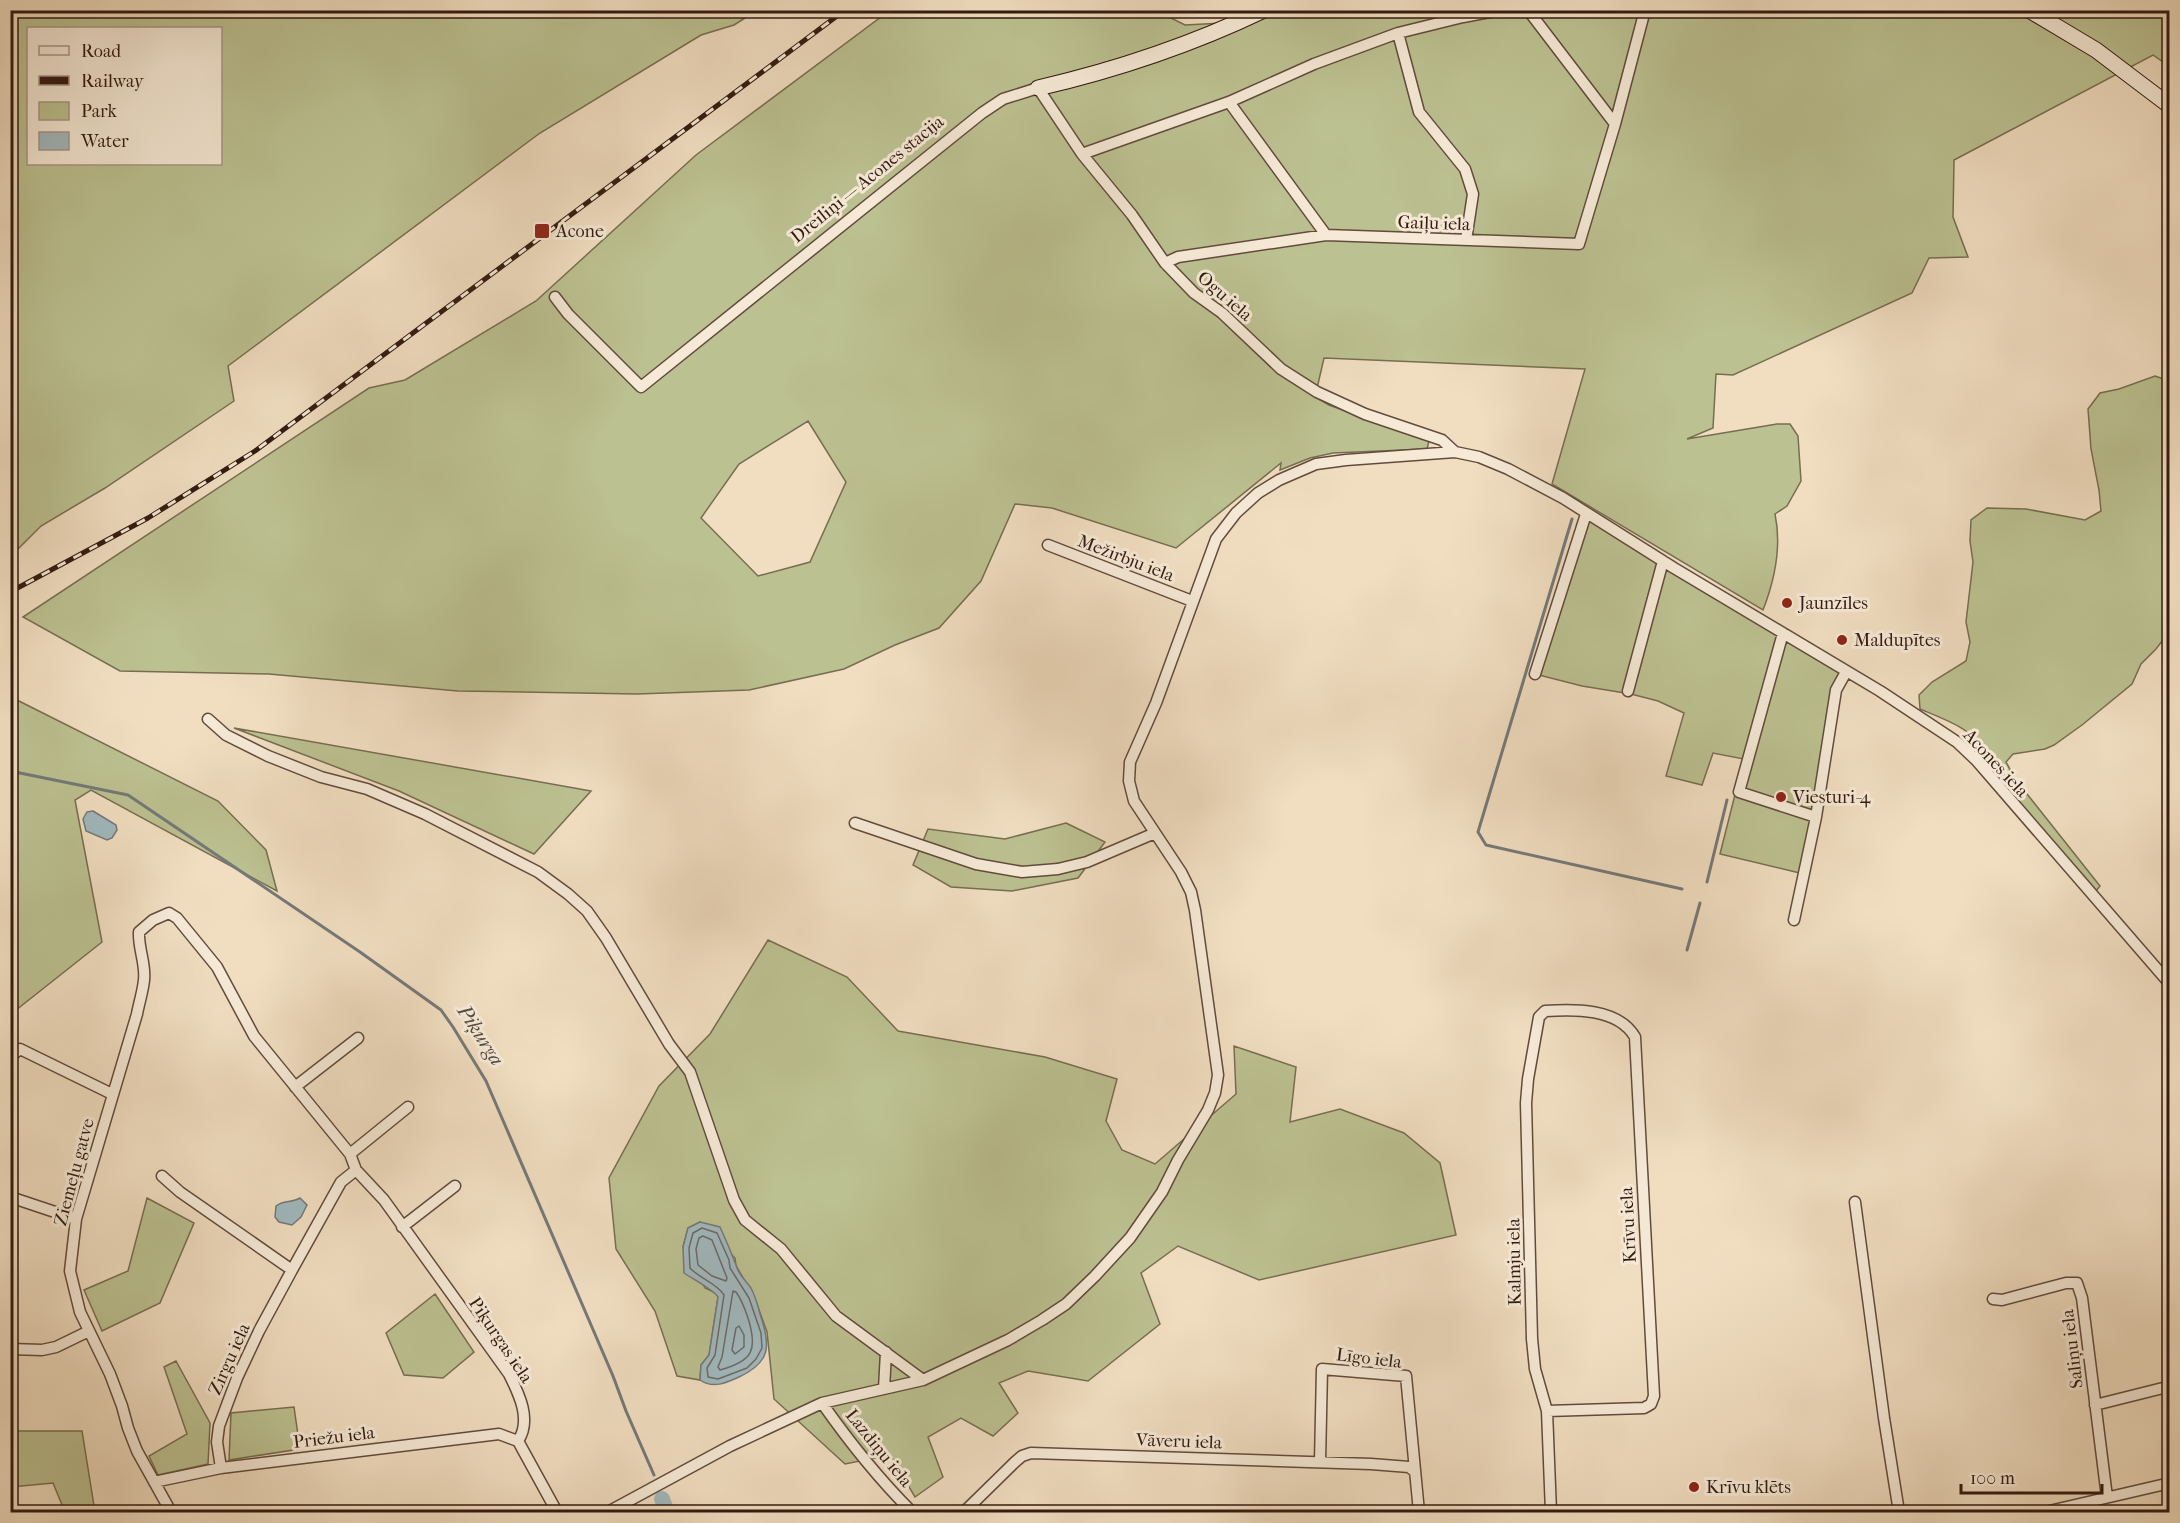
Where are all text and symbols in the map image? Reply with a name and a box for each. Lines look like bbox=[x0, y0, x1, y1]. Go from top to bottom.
legend bbox=[27, 27, 222, 165]
text: Road bbox=[81, 41, 121, 62]
text: Railway bbox=[81, 71, 145, 92]
text: Park bbox=[81, 101, 118, 122]
street label: Dreiliņi — Acones stacija bbox=[787, 111, 949, 248]
text: Water bbox=[80, 131, 129, 152]
street label: Gaiļu iela bbox=[1397, 212, 1471, 235]
place label: Acone bbox=[555, 221, 604, 242]
marker: Acone bbox=[533, 222, 551, 240]
street label: Ogu iela bbox=[1193, 267, 1257, 326]
street label: Mežirbju iela bbox=[1075, 530, 1178, 587]
place label: Jaunzīles bbox=[1797, 593, 1868, 614]
marker: Jaunzīles bbox=[1780, 596, 1794, 610]
place label: Maldupītes bbox=[1854, 630, 1941, 651]
marker: Maldupītes bbox=[1835, 633, 1849, 647]
street label: Acones iela bbox=[1958, 724, 2033, 802]
place label: Viesturi-4 bbox=[1792, 787, 1871, 808]
marker: Viesturi-4 bbox=[1774, 790, 1788, 804]
water label: Piķurga bbox=[451, 1000, 509, 1070]
street label: Ziemeļu gatve bbox=[50, 1116, 99, 1228]
street label: Krīvu iela bbox=[1616, 1186, 1641, 1264]
street label: Kalmju iela bbox=[1503, 1217, 1526, 1306]
street label: Piķurgas iela bbox=[464, 1293, 537, 1388]
street label: Saliņu iela bbox=[2057, 1308, 2088, 1390]
street label: Zirgu iela bbox=[204, 1319, 255, 1398]
street label: Līgo iela bbox=[1335, 1344, 1404, 1373]
street label: Lazdiņu iela bbox=[841, 1405, 917, 1492]
street label: Priežu iela bbox=[292, 1422, 377, 1453]
street label: Vāveru iela bbox=[1135, 1429, 1223, 1454]
scale bar bbox=[1961, 1457, 2102, 1495]
text: 100 m bbox=[1970, 1468, 2015, 1489]
place label: Krīvu klēts bbox=[1706, 1477, 1791, 1498]
marker: Krīvu klēts bbox=[1687, 1480, 1701, 1494]

